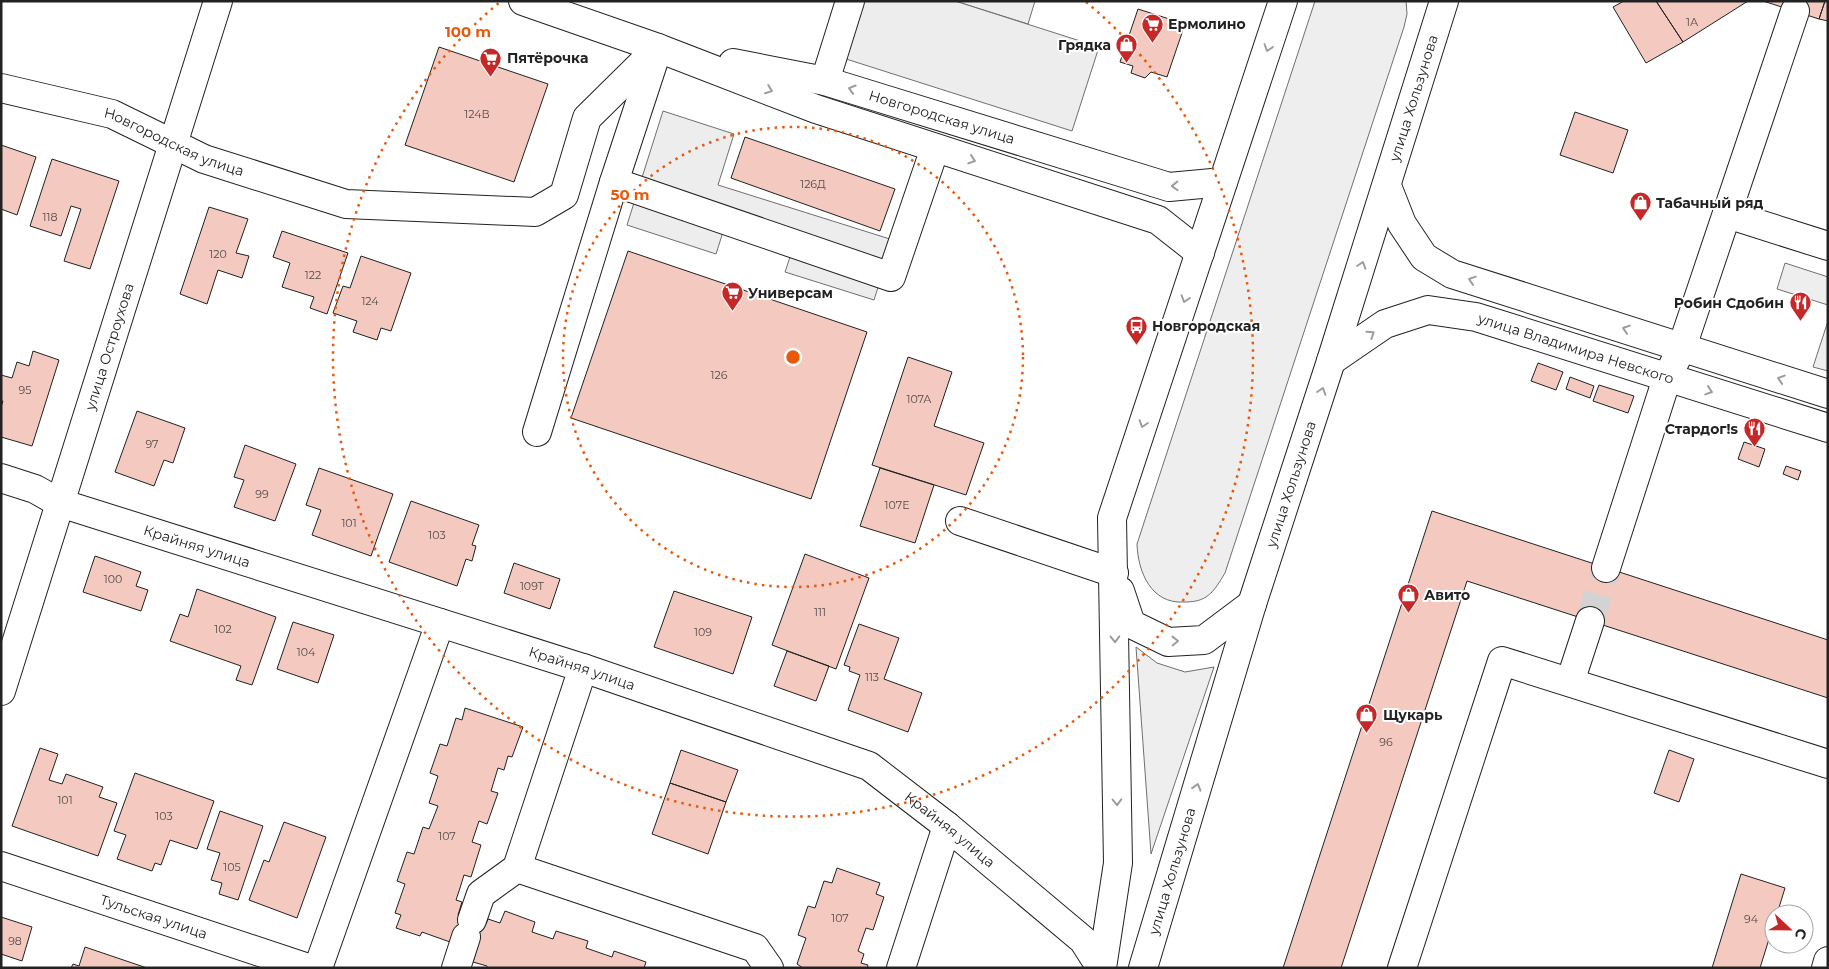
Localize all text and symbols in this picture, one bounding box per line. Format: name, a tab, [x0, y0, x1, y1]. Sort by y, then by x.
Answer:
supermarket icon: Ермолино	[1140, 12, 1164, 43]
place label: Ермолино	[1168, 15, 1246, 33]
house number: 1А	[1686, 15, 1699, 29]
text: 100 m	[445, 22, 491, 41]
street label: улица Хользунова	[1385, 32, 1442, 165]
shop icon: Грядка	[1115, 33, 1139, 64]
place label: Грядка	[1058, 36, 1111, 54]
one-way arrow	[1263, 43, 1273, 51]
supermarket icon: Пятёрочка	[479, 46, 503, 77]
place label: Пятёрочка	[507, 49, 588, 67]
one-way arrow	[764, 84, 773, 95]
one-way arrow	[848, 85, 857, 95]
street label: Новгородская улица	[867, 86, 1017, 148]
street label: Новгородская улица	[102, 103, 246, 180]
house number: 124В	[464, 107, 490, 121]
one-way arrow	[967, 155, 976, 165]
house number: 126Д	[800, 177, 826, 191]
one-way arrow	[1170, 181, 1178, 191]
text: 50 m	[610, 185, 650, 204]
shop icon: Табачный ряд	[1628, 191, 1652, 222]
place label: Табачный ряд	[1656, 194, 1764, 212]
house number: 118	[43, 210, 57, 224]
house number: 120	[209, 247, 227, 261]
one-way arrow	[1356, 261, 1366, 270]
house number: 122	[305, 268, 321, 282]
one-way arrow	[1468, 276, 1476, 286]
street label: улица Остроухова	[81, 281, 138, 413]
supermarket icon: Универсам	[720, 281, 744, 312]
place label: Универсам	[748, 284, 833, 302]
restaurant icon: Робин Сдобин	[1788, 291, 1812, 322]
house number: 124	[361, 294, 379, 308]
one-way arrow	[1180, 294, 1190, 303]
place label: Робин Сдобин	[1674, 294, 1784, 312]
street label: улица Владимира Невского	[1475, 309, 1676, 388]
bus stop icon: Новгородская	[1124, 314, 1148, 345]
place label: Новгородская	[1152, 317, 1260, 335]
one-way arrow	[1623, 325, 1631, 335]
one-way arrow	[1365, 331, 1375, 340]
centre of rings	[784, 348, 802, 366]
house number: 126	[711, 368, 728, 382]
one-way arrow	[1778, 375, 1786, 385]
house number: 95	[19, 383, 31, 397]
one-way arrow	[1704, 385, 1713, 395]
one-way arrow	[1316, 388, 1326, 396]
house number: 107А	[906, 392, 932, 406]
restaurant icon: Стардог!s	[1742, 417, 1766, 448]
one-way arrow	[1139, 419, 1149, 427]
street label: улица Хользунова	[1262, 419, 1320, 551]
place label: Стардог!s	[1665, 420, 1739, 438]
house number: 97	[145, 437, 159, 451]
house number: 99	[255, 487, 269, 501]
house number: 107Е	[885, 498, 909, 512]
house number: 101	[341, 516, 357, 530]
street label: Крайняя улица	[141, 521, 253, 571]
house number: 103	[428, 528, 446, 542]
house number: 100	[104, 572, 122, 586]
house number: 109Т	[520, 579, 545, 593]
shop icon: Авито	[1396, 583, 1420, 614]
place label: Авито	[1424, 586, 1470, 604]
house number: 111	[814, 605, 826, 619]
house number: 102	[214, 622, 232, 636]
house number: 109	[694, 625, 712, 639]
one-way arrow	[1110, 636, 1120, 644]
one-way arrow	[1171, 636, 1179, 646]
street label: Крайняя улица	[527, 642, 638, 694]
house number: 104	[297, 645, 316, 659]
house number: 113	[865, 670, 879, 684]
shop icon: Щукарь	[1355, 703, 1379, 734]
place label: Щукарь	[1383, 706, 1443, 724]
house number: 96	[1379, 735, 1393, 749]
one-way arrow	[1192, 783, 1202, 792]
street label: Крайняя улица	[901, 788, 999, 871]
house number: 101	[57, 793, 73, 807]
one-way arrow	[1112, 798, 1123, 806]
street label: улица Хользунова	[1144, 805, 1200, 938]
house number: 103	[155, 809, 173, 823]
house number: 107	[438, 829, 456, 843]
house number: 105	[223, 860, 241, 874]
street label: Тульская улица	[98, 891, 210, 943]
north arrow	[1764, 904, 1814, 954]
house number: 107	[831, 911, 849, 925]
house number: 94	[1744, 912, 1759, 926]
text: С	[1791, 926, 1811, 942]
house number: 98	[8, 934, 22, 948]

